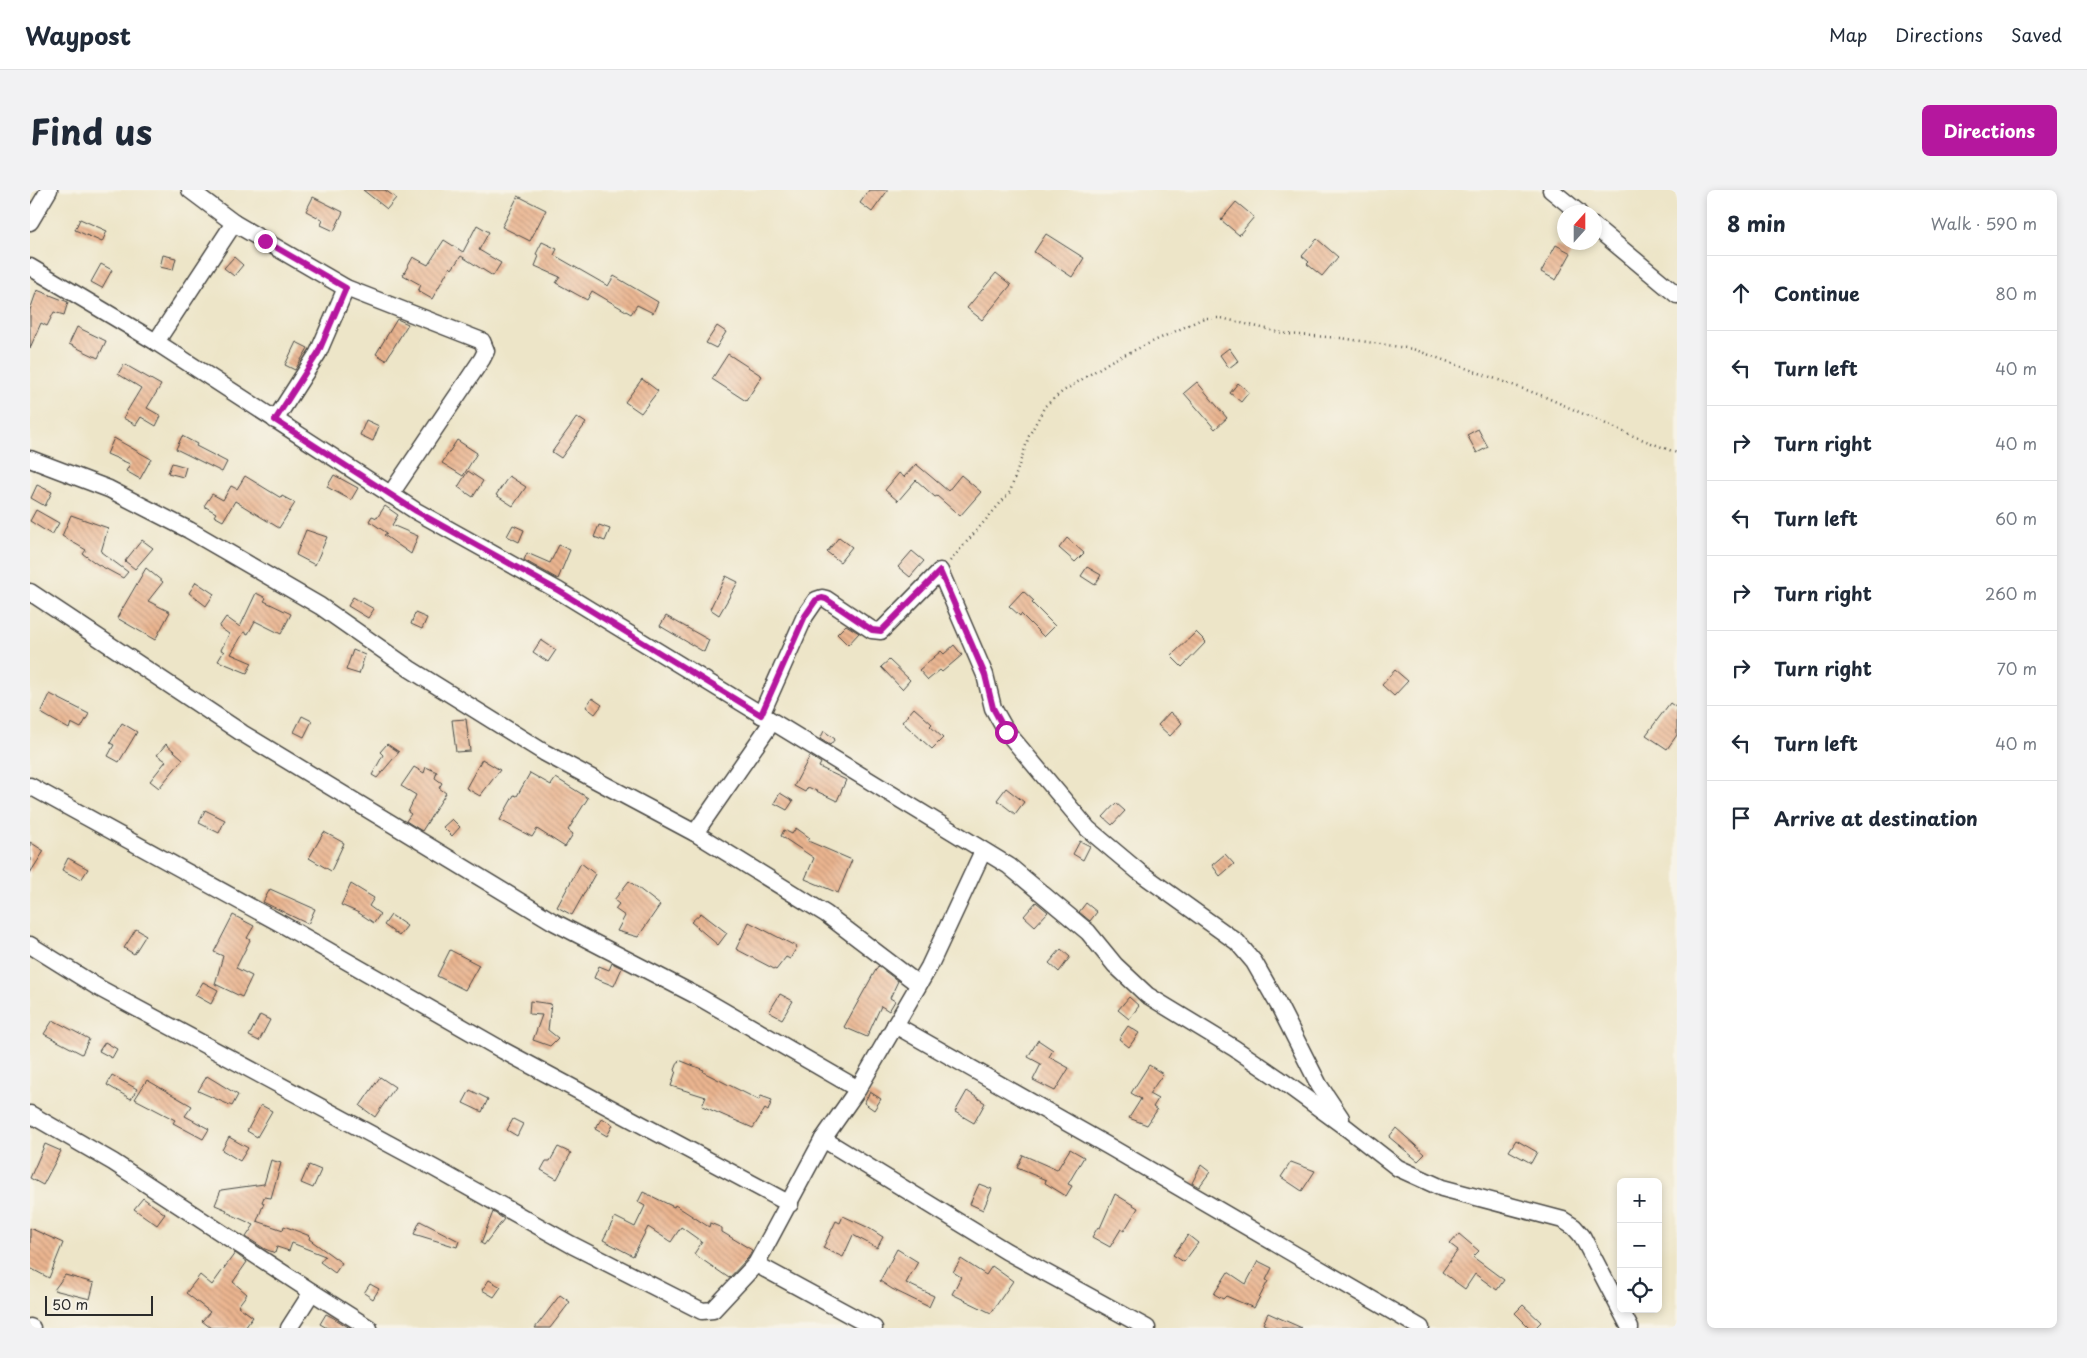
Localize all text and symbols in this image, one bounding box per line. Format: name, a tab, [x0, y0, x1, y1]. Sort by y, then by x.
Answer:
text: Waypost	[25, 17, 131, 53]
text: Map	[1829, 21, 1867, 48]
text: Directions	[1895, 21, 1983, 48]
text: Saved	[2011, 21, 2062, 48]
text: Find us	[30, 104, 152, 157]
button: Directions	[1922, 105, 2057, 156]
north arrow	[1557, 205, 1602, 250]
text: 8 min	[1727, 207, 1786, 239]
text: Walk · 590 m	[1931, 211, 2037, 235]
route end	[254, 230, 277, 253]
icon: ahead	[1727, 279, 1755, 307]
text: Continue	[1774, 279, 1860, 307]
text: 80 m	[1995, 281, 2037, 305]
icon: left	[1727, 354, 1755, 382]
text: Turn left	[1774, 354, 1858, 382]
text: 40 m	[1995, 356, 2037, 380]
icon: right	[1727, 429, 1755, 457]
text: Turn right	[1774, 429, 1872, 457]
text: 40 m	[1995, 431, 2037, 455]
icon: left	[1727, 504, 1755, 532]
text: Turn left	[1774, 504, 1858, 532]
text: 60 m	[1995, 506, 2037, 530]
icon: right	[1727, 579, 1755, 607]
text: Turn right	[1774, 579, 1872, 607]
text: 260 m	[1985, 581, 2037, 605]
icon: right	[1727, 654, 1755, 682]
text: Turn right	[1774, 654, 1872, 682]
text: 70 m	[1997, 656, 2037, 680]
route start	[995, 721, 1018, 744]
icon: left	[1727, 729, 1755, 757]
text: Turn left	[1774, 729, 1858, 757]
text: 40 m	[1995, 731, 2037, 755]
icon: arrive	[1727, 804, 1755, 832]
text: Arrive at destination	[1774, 804, 1978, 832]
map controls	[1617, 1178, 1662, 1313]
button: +	[1617, 1178, 1662, 1223]
button: −	[1617, 1223, 1662, 1268]
button: locate	[1617, 1268, 1662, 1313]
scale bar	[45, 1293, 152, 1316]
text: 50 m	[52, 1294, 88, 1315]

